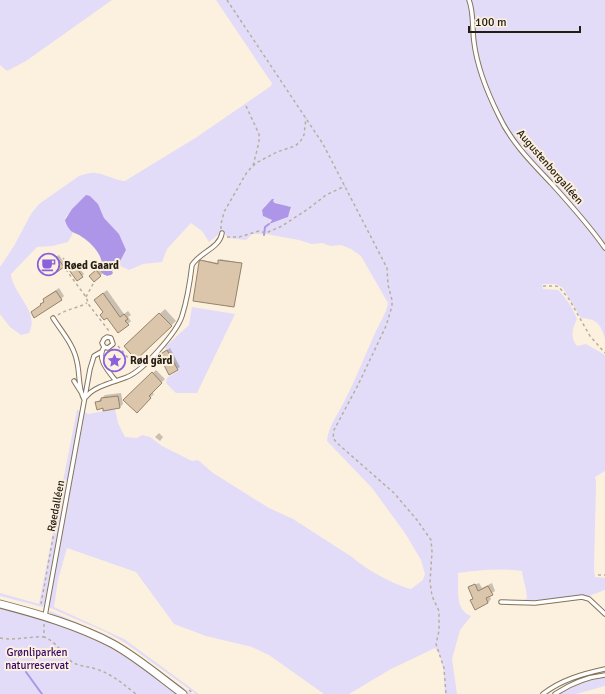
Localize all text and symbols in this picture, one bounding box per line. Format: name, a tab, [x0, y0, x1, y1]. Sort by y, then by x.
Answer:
scale bar	[469, 8, 580, 34]
text: 100 m	[475, 15, 507, 30]
street label: Augustenborgalléen	[514, 127, 586, 207]
cafe icon: Røed Gaard	[36, 252, 62, 278]
place label: Røed Gaard	[64, 259, 119, 272]
place icon: Rød gård	[102, 347, 128, 373]
place label: Rød gård	[130, 354, 173, 367]
street label: Røedalléen	[45, 479, 67, 533]
park label: Grønliparken naturreservat	[5, 646, 69, 672]

